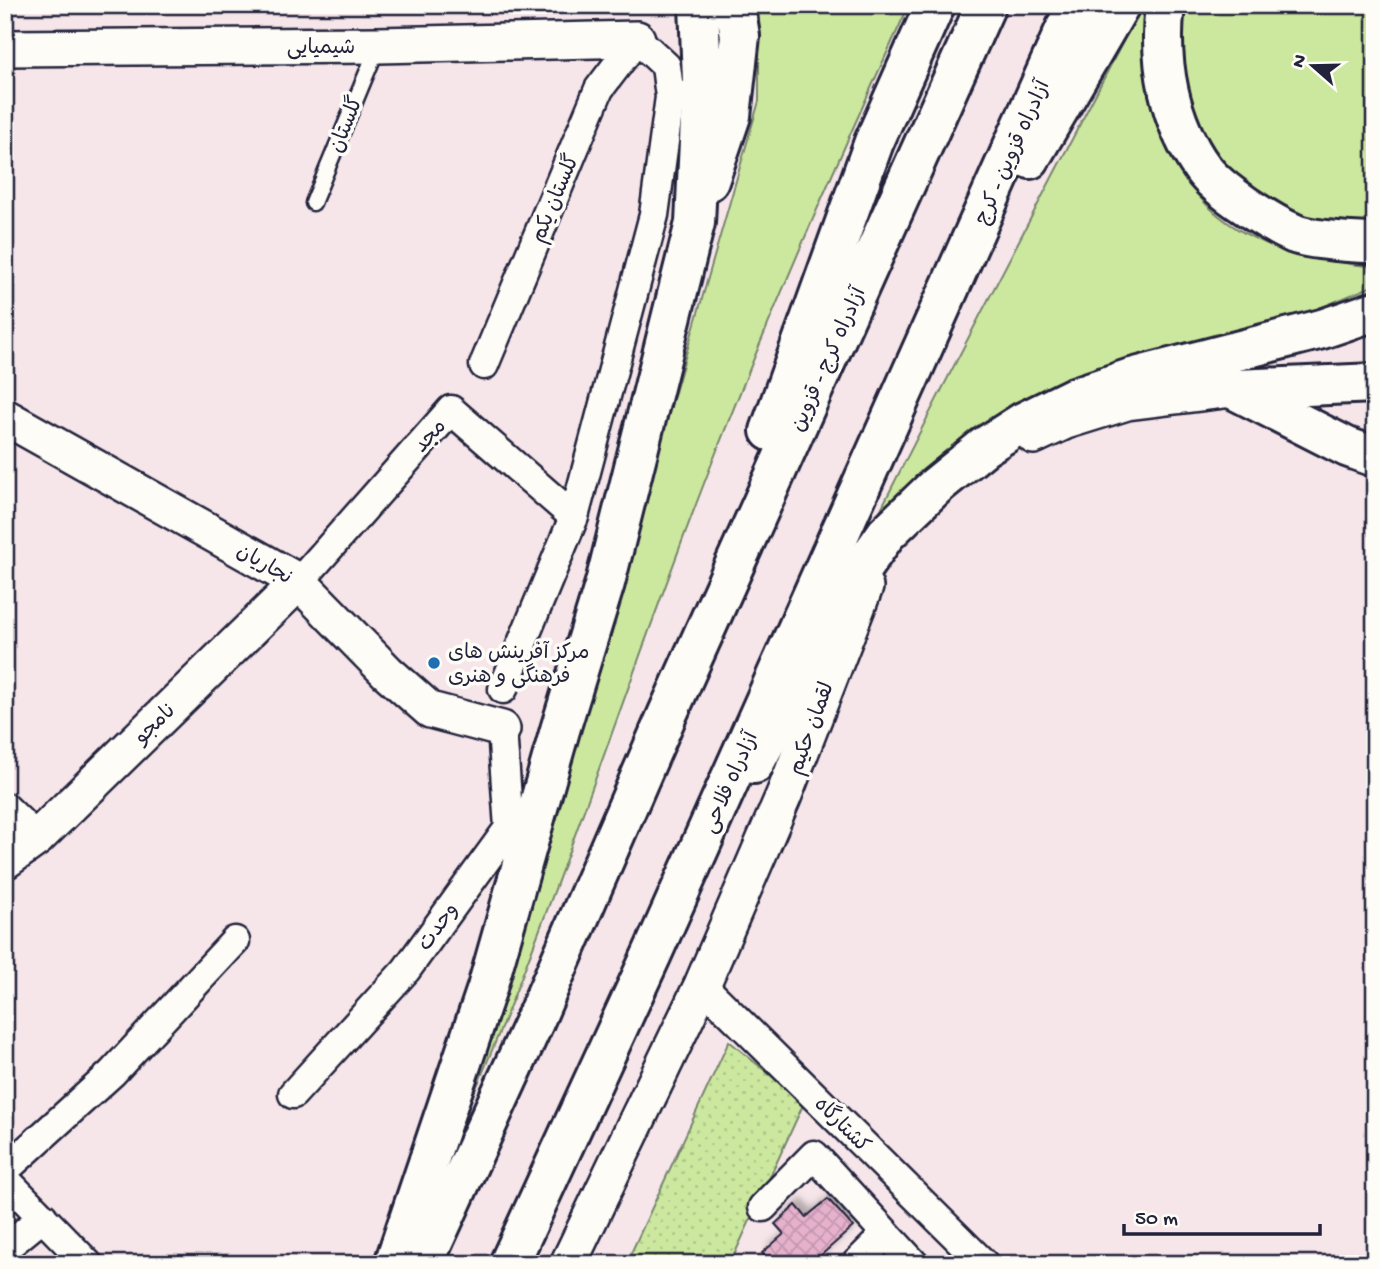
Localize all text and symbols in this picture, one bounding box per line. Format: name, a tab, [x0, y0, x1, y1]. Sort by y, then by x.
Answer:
north arrow	[1278, 32, 1348, 102]
street label: شیمیایی	[287, 37, 355, 62]
text: N	[1287, 52, 1313, 71]
street label: آزادراه قزوین - کرج	[969, 76, 1058, 229]
street label: گلستان	[323, 92, 371, 157]
street label: گلستان یکم	[525, 150, 587, 247]
street label: آزادراه کرج - قزوین	[785, 283, 874, 436]
street label: مجد	[410, 415, 453, 459]
street label: نجاریان	[231, 540, 296, 592]
place label: مرکز آفرینش های فرهنگی و هنری	[448, 640, 589, 691]
marker: مرکز آفرینش های فرهنگی و هنری	[426, 655, 442, 671]
street label: لقمان حکیم	[785, 680, 842, 779]
street label: نامجو	[129, 700, 182, 752]
street label: آزادراه فلاحی	[697, 727, 766, 838]
street label: وحدت	[414, 899, 466, 957]
street label: کشتارگاه	[807, 1091, 876, 1160]
scale bar	[1124, 1192, 1320, 1236]
text: 50 m	[1135, 1208, 1178, 1233]

